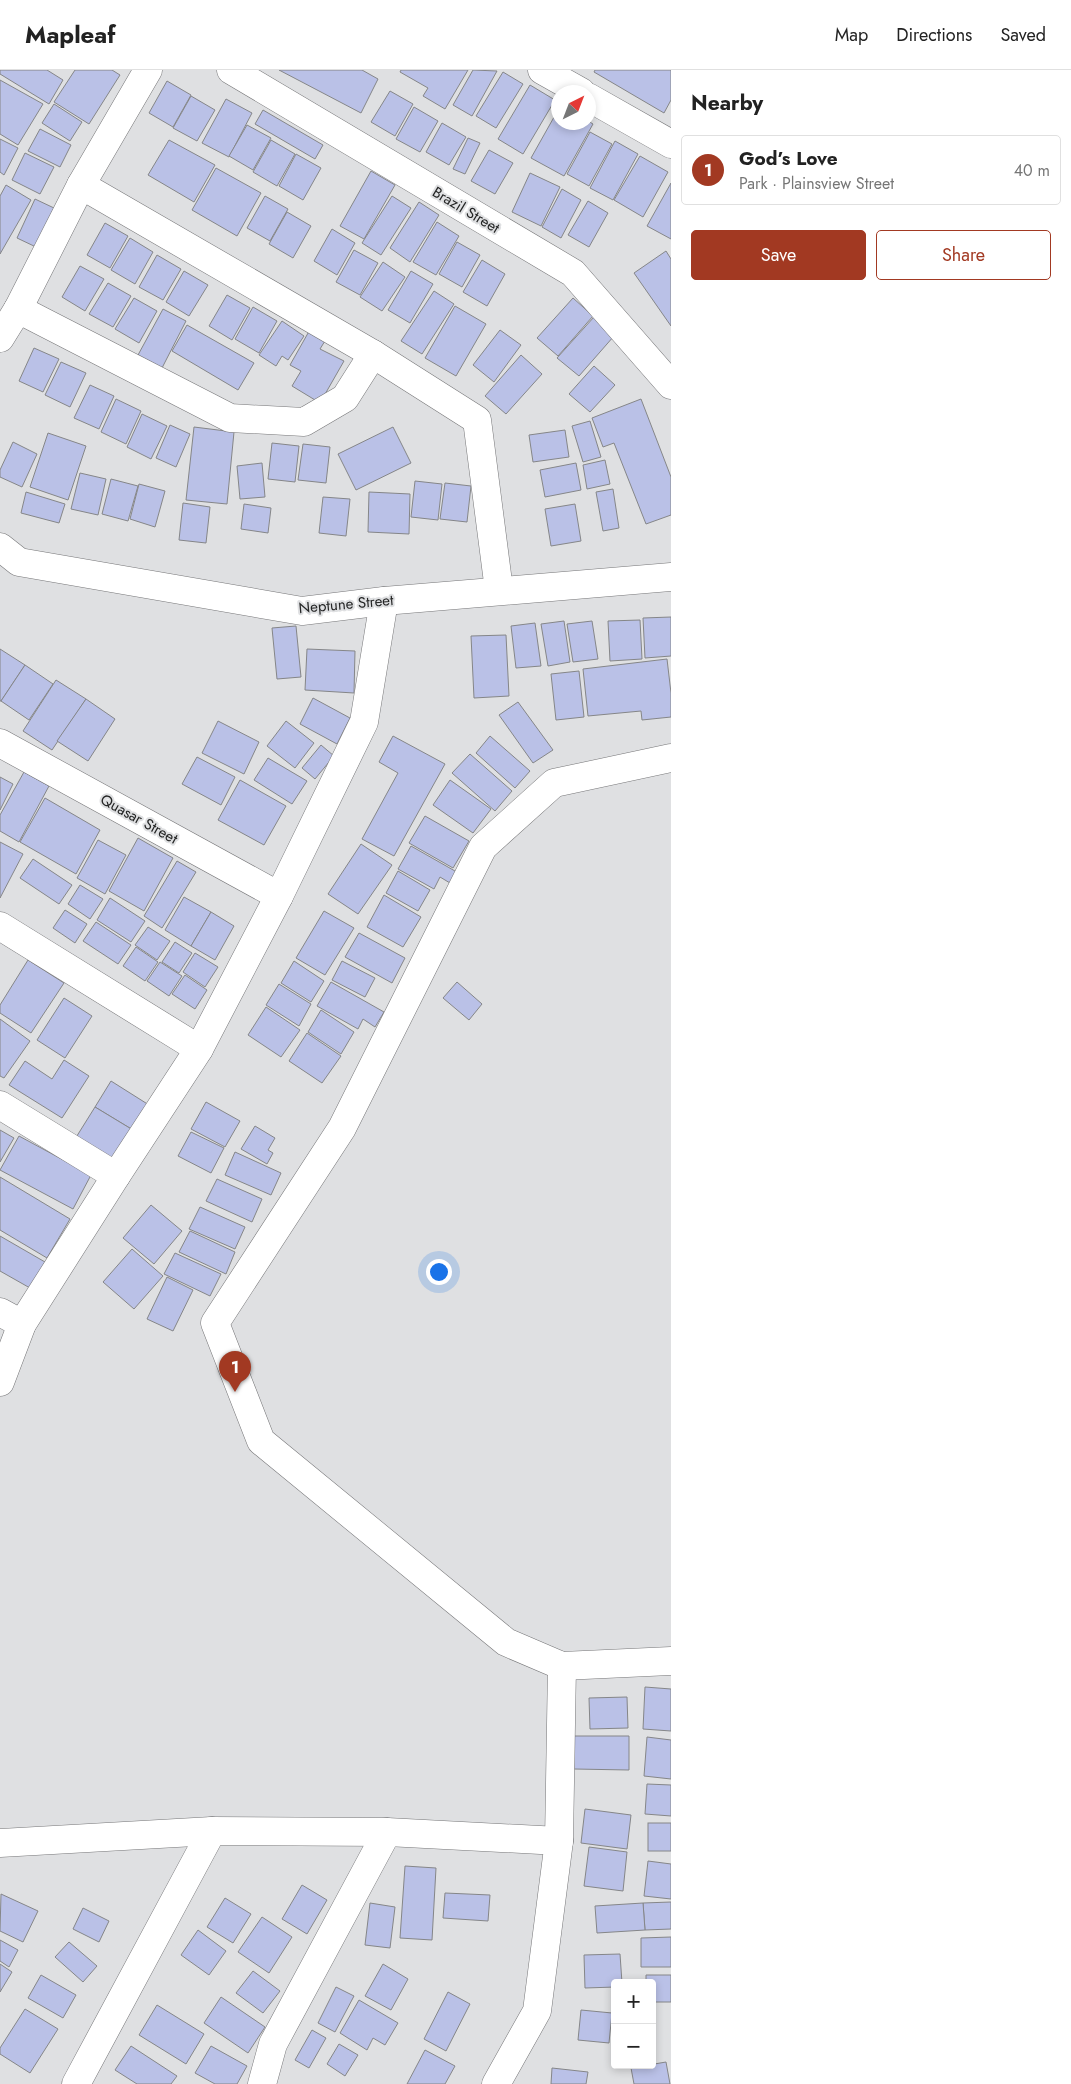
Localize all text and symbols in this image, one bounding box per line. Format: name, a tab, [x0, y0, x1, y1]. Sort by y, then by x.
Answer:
text: Mapleaf	[25, 17, 116, 52]
text: Map	[835, 22, 868, 48]
text: Directions	[896, 22, 972, 48]
text: Saved	[1000, 22, 1046, 48]
north arrow	[551, 85, 596, 130]
text: Nearby	[691, 88, 763, 118]
text: God’s Love	[739, 145, 838, 172]
text: 1	[704, 159, 712, 182]
text: 40 m	[1014, 159, 1050, 182]
text: Park · Plainsview Street	[739, 172, 894, 195]
street label: Brazil Street	[428, 181, 504, 239]
button: Save	[691, 230, 866, 280]
button: Share	[876, 230, 1051, 280]
street label: Neptune Street	[298, 589, 395, 619]
street label: Quasar Street	[96, 789, 182, 850]
your location	[426, 1259, 452, 1285]
pin: 1	[219, 1351, 251, 1392]
map controls	[611, 1979, 656, 2069]
button: +	[611, 1979, 656, 2024]
button: −	[611, 2024, 656, 2069]

